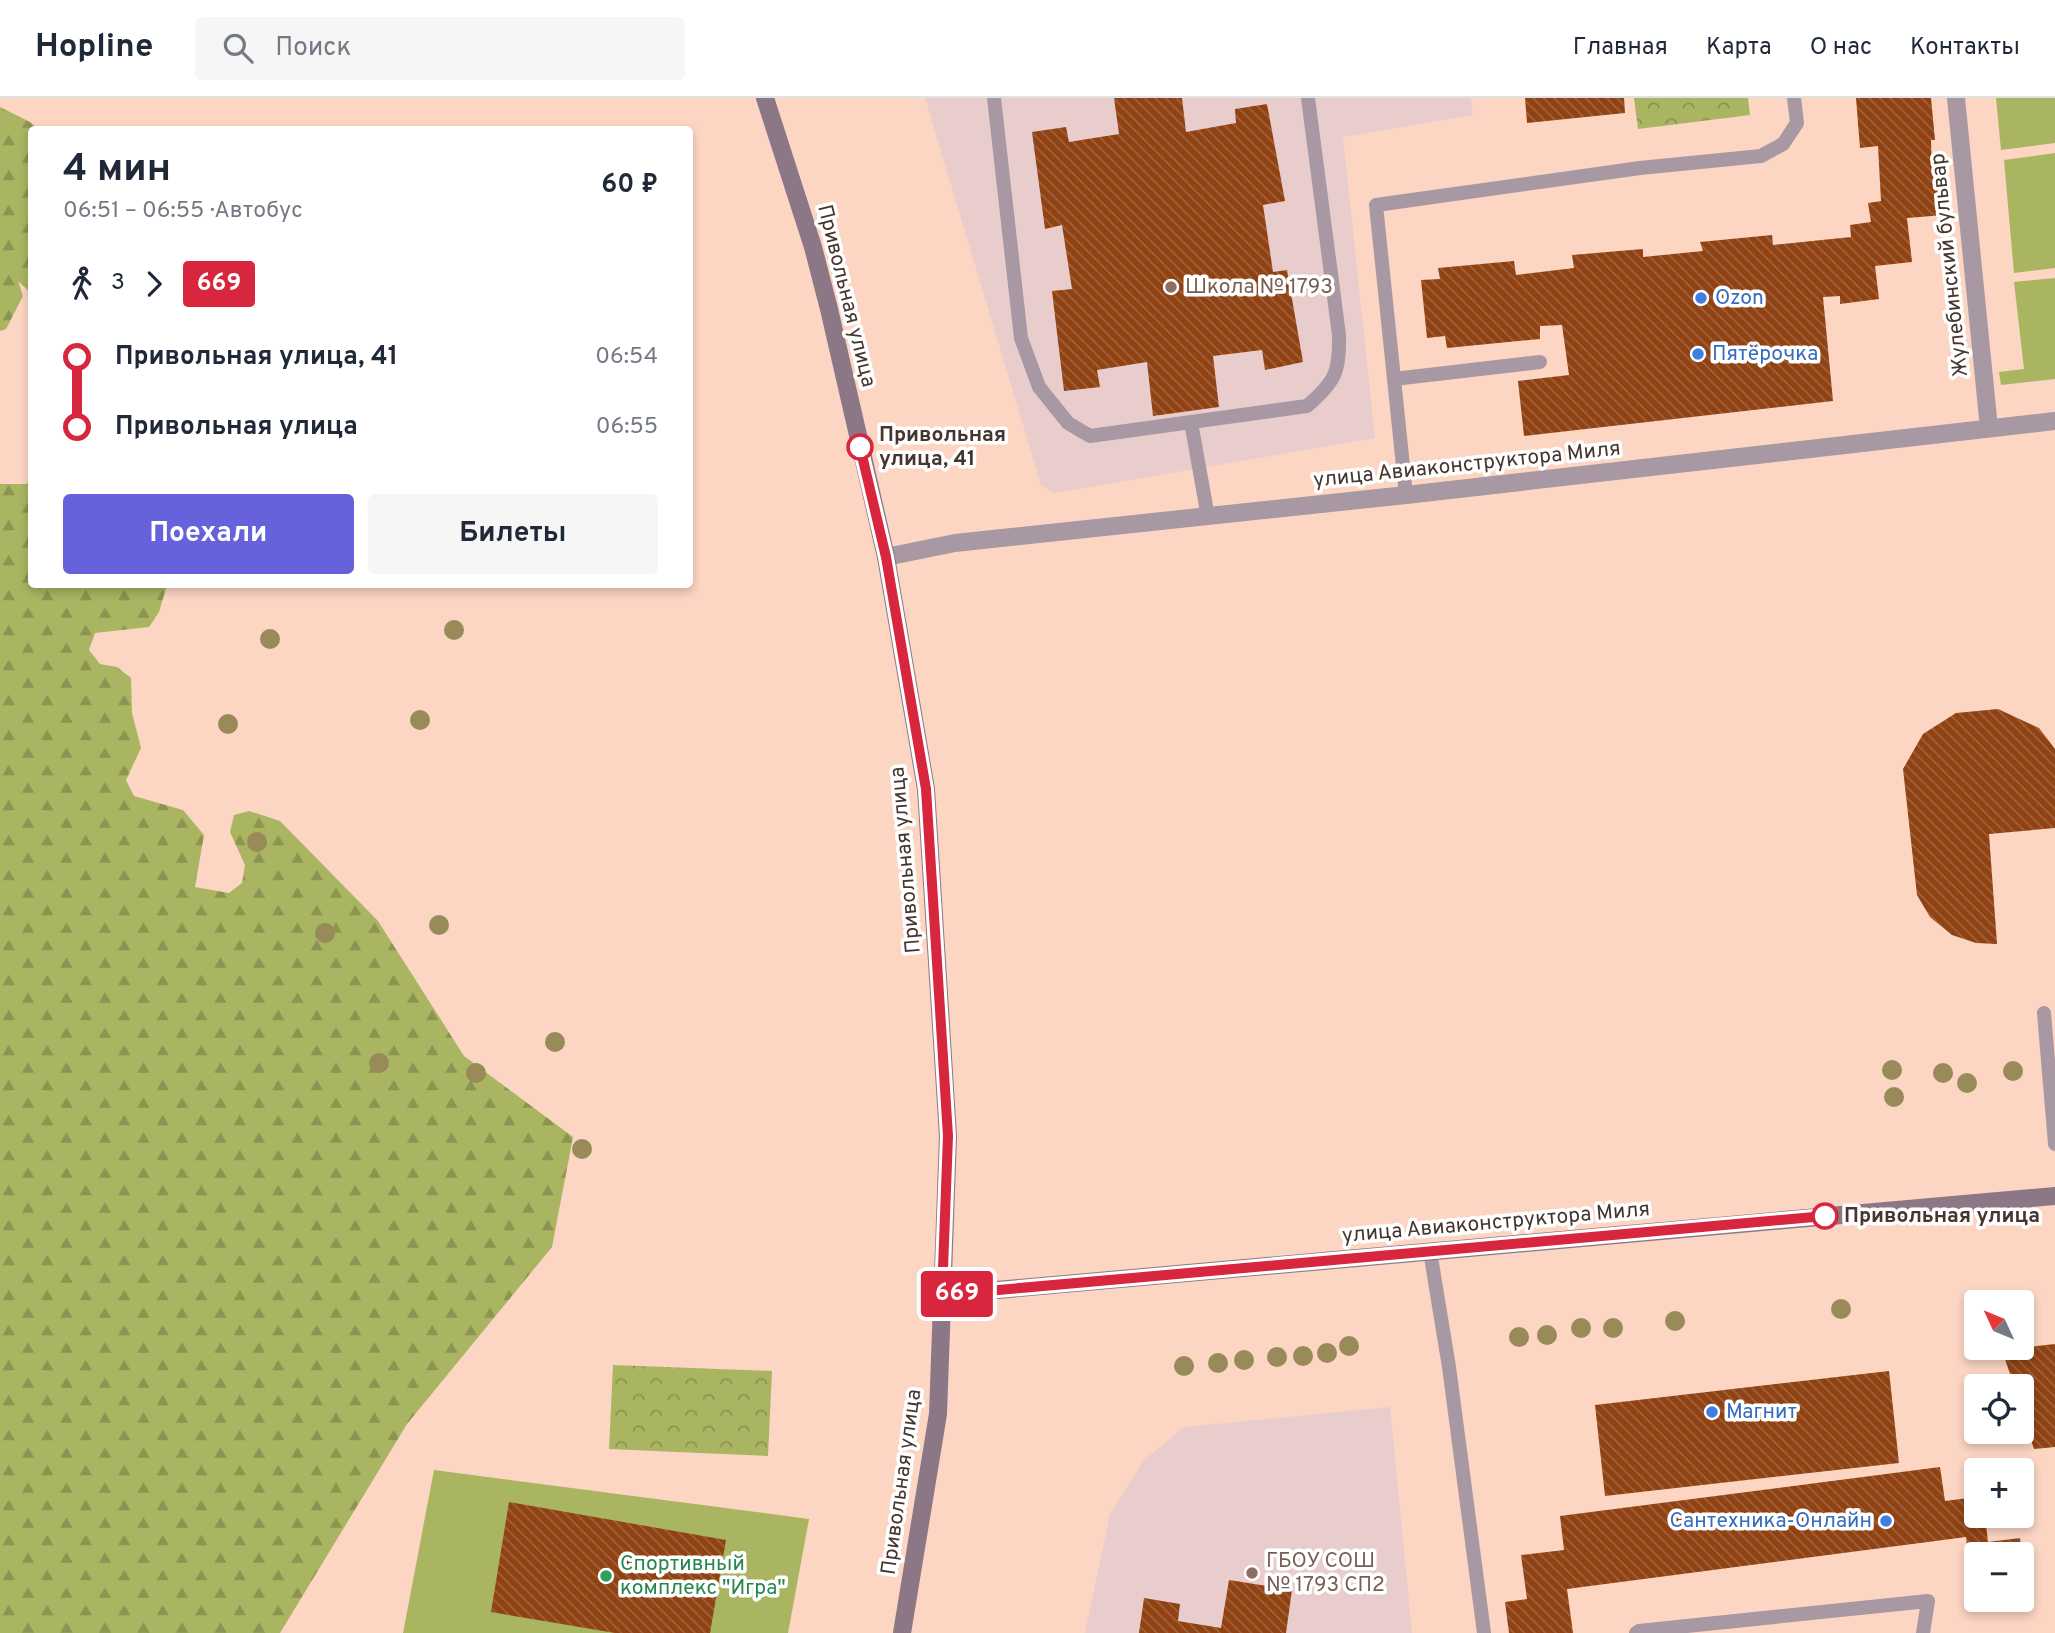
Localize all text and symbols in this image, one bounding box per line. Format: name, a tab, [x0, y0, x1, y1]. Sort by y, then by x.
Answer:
search box	[195, 17, 685, 80]
text: Hopline	[35, 27, 153, 69]
icon: search	[219, 29, 257, 67]
text: Поиск	[275, 32, 351, 65]
text: Главная	[1573, 33, 1668, 63]
text: Карта	[1706, 33, 1772, 63]
text: О нас	[1810, 33, 1872, 63]
text: Контакты	[1910, 33, 2020, 63]
text: 4 мин	[63, 146, 171, 195]
street label: Жулебинский бульвар	[1925, 152, 1975, 378]
text: 60 ₽	[601, 169, 658, 202]
text: 06:51 – 06:55 · Автобус	[63, 197, 303, 226]
street label: Привольная улица	[810, 202, 882, 390]
icon: walk	[63, 265, 101, 303]
icon: forward	[135, 265, 173, 303]
text: 3	[111, 269, 125, 298]
text: 669	[197, 269, 241, 299]
place label: Школа № 1793	[1185, 274, 1333, 301]
marker: Школа № 1793	[1163, 279, 1179, 295]
place label: Ozon	[1715, 285, 1764, 312]
marker: Ozon	[1693, 290, 1709, 306]
text: Привольная улица, 41	[115, 341, 398, 374]
place label: Пятёрочка	[1712, 341, 1818, 368]
text: 06:54	[595, 343, 658, 372]
marker: Пятёрочка	[1690, 346, 1706, 362]
text: Привольная улица	[115, 411, 358, 444]
text: 06:55	[596, 413, 658, 442]
place label: Привольная улица, 41	[879, 422, 1006, 473]
marker: Привольная улица, 41	[847, 434, 873, 460]
street label: улица Авиаконструктора Миля	[1312, 435, 1622, 495]
button: Поехали	[63, 494, 354, 574]
button: Билеты	[368, 494, 658, 574]
street label: Привольная улица	[884, 766, 928, 954]
street label: улица Авиаконструктора Миля	[1341, 1196, 1651, 1250]
marker: Привольная улица	[1812, 1203, 1838, 1229]
place label: Привольная улица	[1844, 1203, 2040, 1230]
line badge: 669	[917, 1271, 997, 1317]
text: 669	[935, 1279, 979, 1309]
north arrow	[1964, 1290, 2034, 1360]
map controls	[1964, 1290, 2034, 1612]
button: locate	[1964, 1374, 2034, 1444]
street label: Привольная улица	[876, 1387, 928, 1577]
place label: Магнит	[1726, 1399, 1797, 1426]
marker: Магнит	[1704, 1404, 1720, 1420]
button: +	[1964, 1458, 2034, 1528]
place label: Сантехника-Онлайн	[1670, 1508, 1872, 1535]
marker: Сантехника-Онлайн	[1878, 1513, 1894, 1529]
button: −	[1964, 1542, 2034, 1612]
place label: ГБОУ СОШ № 1793 СП2	[1266, 1548, 1385, 1599]
place label: Спортивный комплекс "Игра"	[620, 1551, 786, 1602]
marker: ГБОУ СОШ № 1793 СП2	[1244, 1565, 1260, 1581]
marker: Спортивный комплекс "Игра"	[598, 1568, 614, 1584]

